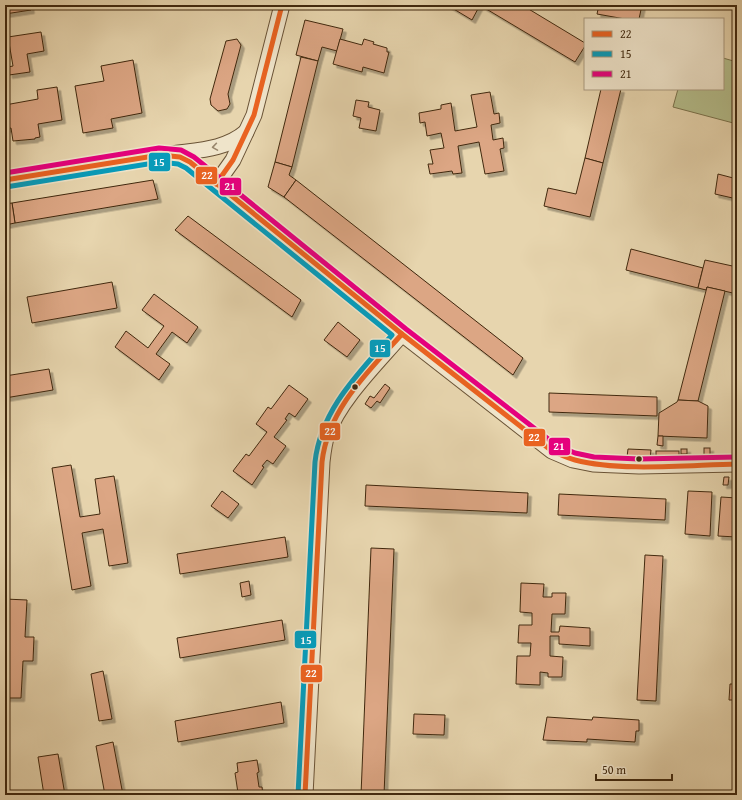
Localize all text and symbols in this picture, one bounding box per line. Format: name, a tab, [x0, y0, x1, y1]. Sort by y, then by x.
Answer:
legend	[584, 18, 724, 90]
text: 22	[620, 25, 632, 42]
text: 15	[620, 45, 632, 62]
text: 21	[620, 65, 632, 82]
one-way arrow	[212, 143, 218, 151]
line badge: 15	[148, 152, 171, 172]
text: 15	[153, 154, 165, 170]
line badge: 22	[195, 166, 218, 185]
text: 22	[201, 167, 213, 183]
line badge: 21	[219, 177, 242, 196]
text: 21	[224, 178, 236, 194]
line badge: 15	[369, 339, 391, 358]
text: 15	[374, 340, 386, 356]
unlabelled marker	[350, 382, 360, 392]
line badge: 22	[319, 422, 341, 441]
text: 22	[324, 423, 336, 439]
line badge: 22	[523, 428, 546, 447]
text: 22	[528, 429, 540, 445]
line badge: 21	[548, 437, 571, 456]
text: 21	[553, 438, 565, 454]
unlabelled marker	[634, 454, 644, 464]
line badge: 15	[294, 630, 317, 649]
text: 15	[300, 632, 312, 648]
line badge: 22	[300, 664, 323, 683]
text: 22	[305, 665, 317, 681]
scale bar	[596, 756, 672, 782]
text: 50 m	[602, 761, 626, 778]

